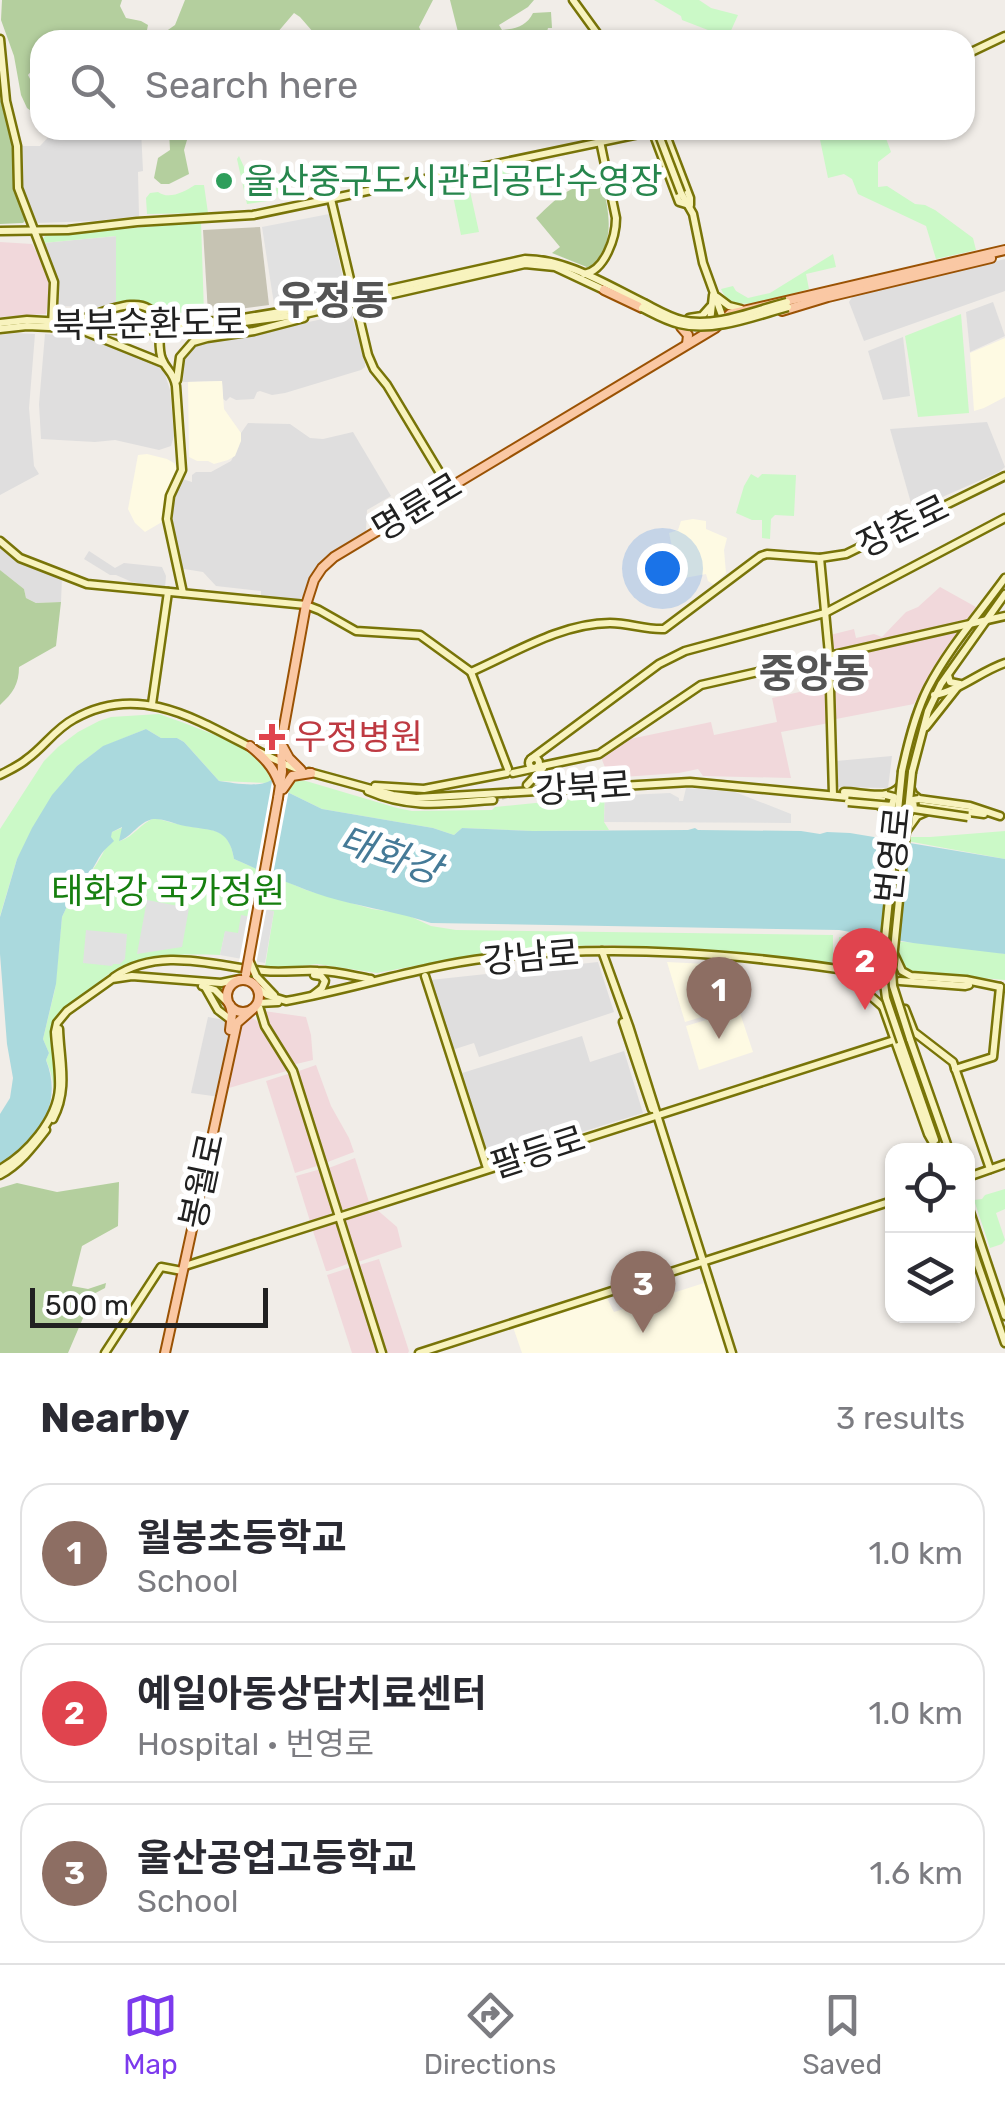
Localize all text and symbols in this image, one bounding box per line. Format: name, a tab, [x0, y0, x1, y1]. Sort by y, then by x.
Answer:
search box	[30, 30, 975, 140]
icon: search	[65, 58, 120, 113]
text: Search here	[145, 62, 358, 108]
place label: 울산중구도시관리공단수영장	[244, 160, 663, 202]
marker: 울산중구도시관리공단수영장	[213, 170, 235, 192]
district label: 우정동	[278, 277, 388, 324]
street label: 북부순환도로	[52, 301, 246, 347]
street label: 명륜로	[365, 464, 469, 550]
street label: 장춘로	[850, 486, 956, 566]
your location	[637, 543, 688, 594]
district label: 중앙동	[759, 650, 869, 697]
place label: 우정병원	[294, 716, 423, 758]
marker: 우정병원	[259, 724, 285, 750]
street label: 강북로	[533, 764, 633, 812]
street label: 번영로	[867, 805, 919, 905]
water label: 태화강	[333, 816, 452, 895]
park label: 태화강 국가정원	[51, 870, 285, 912]
pin: 2	[832, 928, 898, 1010]
street label: 강남로	[481, 932, 581, 982]
pin: 1	[686, 956, 752, 1039]
street label: 팔등로	[486, 1117, 590, 1187]
street label: 봉월로	[171, 1129, 233, 1233]
map controls	[885, 1143, 975, 1323]
button: locate	[885, 1143, 975, 1233]
button: layers	[885, 1233, 975, 1323]
pin: 3	[610, 1250, 676, 1333]
scale bar	[30, 1283, 268, 1328]
text: 500 m	[45, 1289, 129, 1322]
text: Nearby	[40, 1393, 190, 1443]
text: 3 results	[836, 1399, 965, 1437]
text: 월봉초등학교	[137, 1515, 347, 1561]
text: 1	[67, 1534, 82, 1572]
text: 1.0 km	[869, 1534, 963, 1572]
text: School	[137, 1562, 239, 1600]
text: 예일아동상담치료센터	[137, 1671, 487, 1717]
text: 2	[64, 1694, 85, 1732]
text: 1.0 km	[869, 1694, 963, 1732]
text: Hospital · 번영로	[137, 1725, 374, 1763]
text: 울산공업고등학교	[137, 1835, 417, 1881]
text: 3	[64, 1854, 85, 1892]
text: 1.6 km	[870, 1854, 963, 1892]
text: School	[137, 1882, 239, 1920]
tab: Map	[123, 1988, 178, 2081]
tab: Directions	[424, 1988, 556, 2081]
tab: Saved	[802, 1988, 882, 2081]

